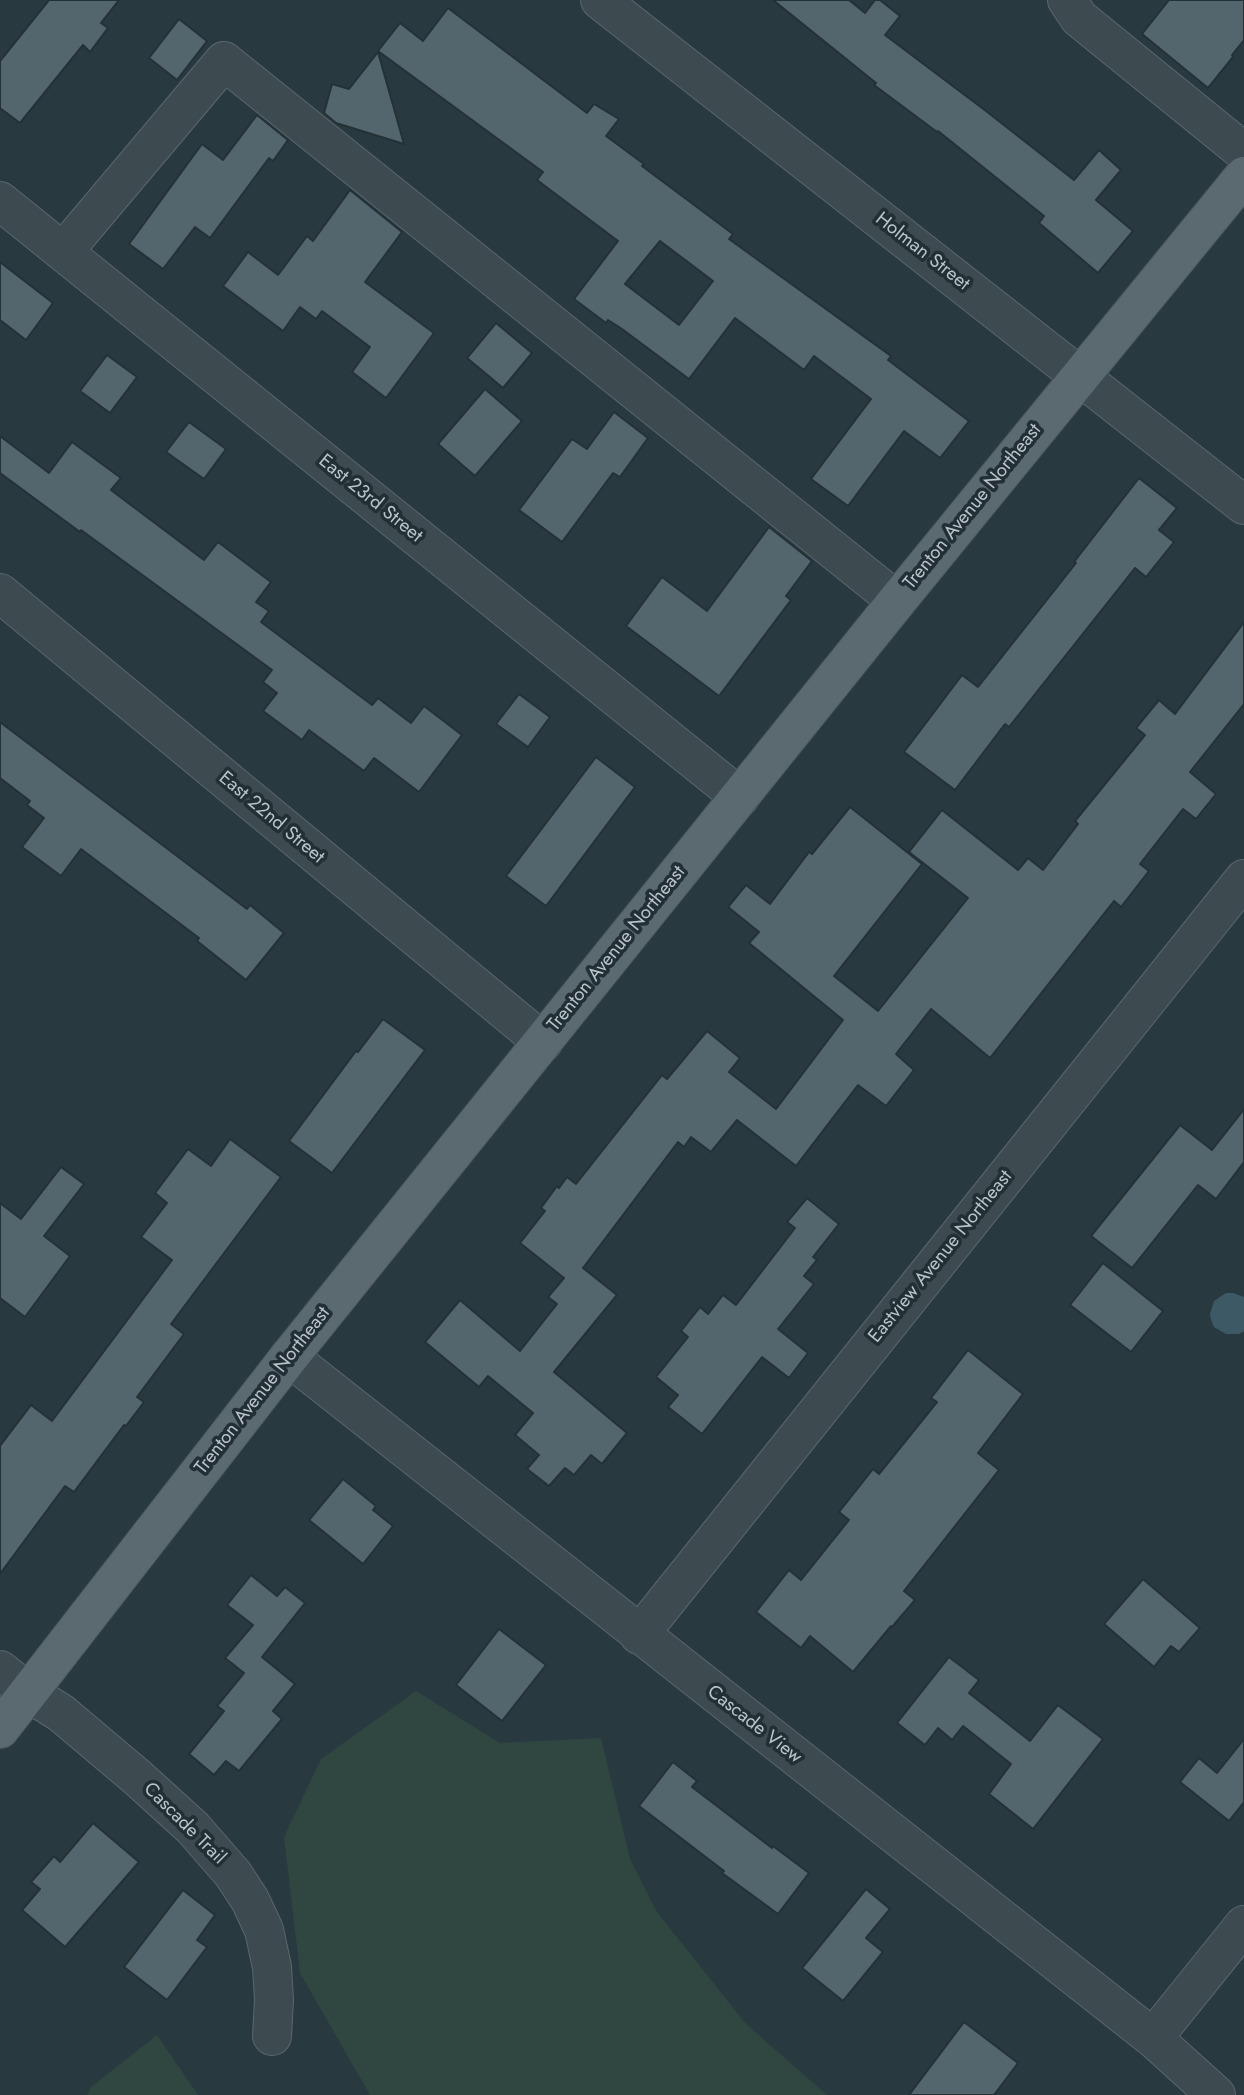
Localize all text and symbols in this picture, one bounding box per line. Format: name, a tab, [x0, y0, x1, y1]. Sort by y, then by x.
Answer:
street label: Holman Street	[870, 208, 974, 296]
street label: Trenton Avenue Northeast	[899, 420, 1047, 594]
street label: East 23rd Street	[313, 450, 427, 548]
street label: East 22nd Street	[214, 767, 328, 869]
street label: Trenton Avenue Northeast	[543, 862, 691, 1036]
street label: Eastview Avenue Northeast	[864, 1166, 1018, 1348]
street label: Trenton Avenue Northeast	[191, 1303, 335, 1479]
street label: Cascade View	[702, 1681, 806, 1769]
street label: Cascade Trail	[138, 1778, 230, 1870]

